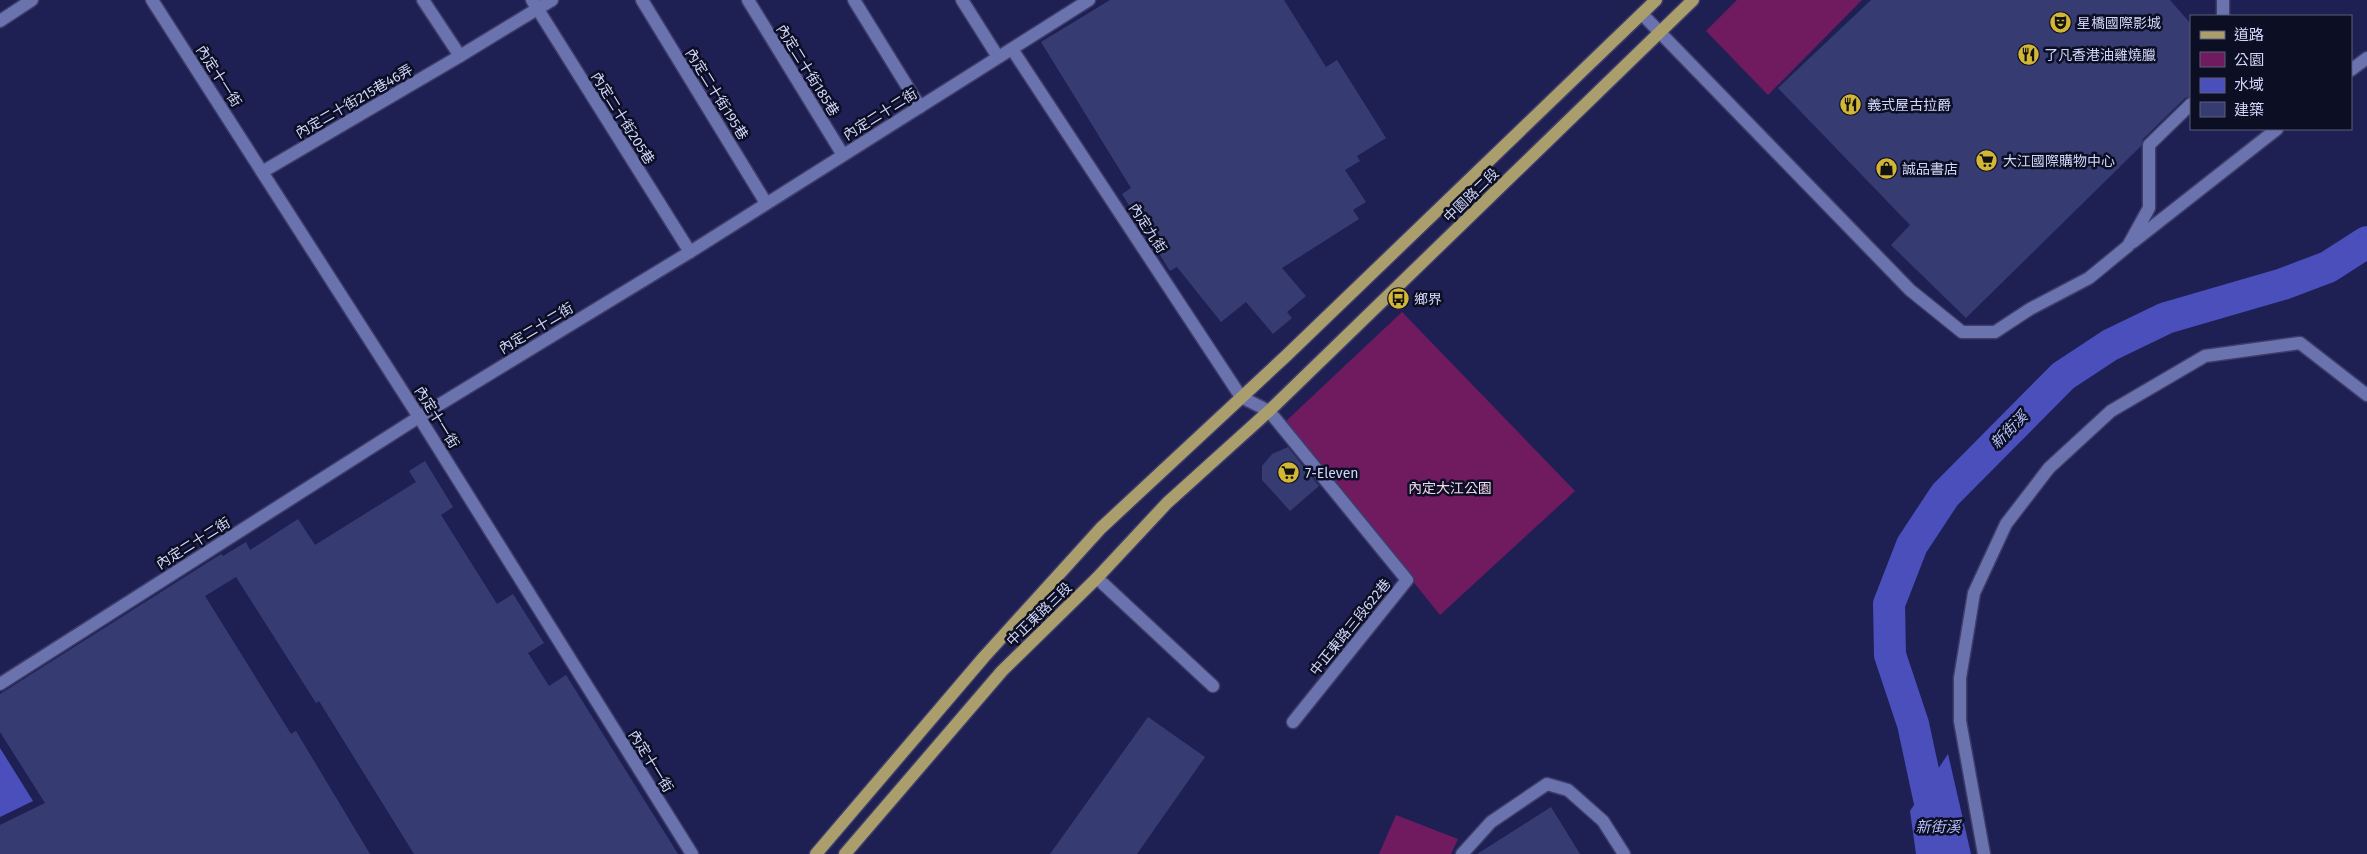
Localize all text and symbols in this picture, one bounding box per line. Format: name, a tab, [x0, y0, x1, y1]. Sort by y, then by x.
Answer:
theatre icon: 星橋國際影城	[2049, 11, 2073, 35]
place label: 星橋國際影城	[2077, 15, 2161, 32]
legend	[2190, 15, 2352, 130]
street label: 內定二十街185巷	[773, 21, 843, 119]
text: 道路	[2234, 26, 2264, 44]
street label: 內定十一街	[192, 42, 245, 110]
restaurant icon: 了凡香港油雞燒臘	[2016, 43, 2040, 67]
street label: 內定二十街195巷	[682, 45, 751, 143]
place label: 了凡香港油雞燒臘	[2044, 47, 2156, 64]
text: 公園	[2234, 51, 2264, 69]
street label: 內定二十街215巷46弄	[293, 61, 416, 142]
street label: 內定二十街205巷	[587, 69, 658, 168]
text: 水域	[2234, 76, 2264, 94]
street label: 內定二十二街	[840, 85, 920, 144]
restaurant icon: 義式屋古拉爵	[1839, 93, 1863, 117]
place label: 義式屋古拉爵	[1867, 97, 1951, 114]
text: 建築	[2234, 101, 2264, 119]
supermarket icon: 大江國際購物中心	[1975, 149, 1999, 173]
place label: 大江國際購物中心	[2003, 153, 2115, 170]
shop icon: 誠品書店	[1874, 157, 1898, 181]
place label: 誠品書店	[1902, 161, 1958, 178]
street label: 中園路二段	[1440, 165, 1502, 226]
street label: 內定九街	[1125, 200, 1170, 256]
bus stop icon: 鄉界	[1386, 287, 1410, 311]
place label: 鄉界	[1414, 291, 1442, 308]
street label: 內定二十二街	[496, 300, 577, 357]
street label: 內定十一街	[411, 383, 462, 451]
water label: 新街溪	[1987, 406, 2033, 452]
supermarket icon: 7-Eleven	[1277, 461, 1301, 485]
place label: 7-Eleven	[1305, 465, 1359, 482]
park label: 內定大江公園	[1408, 480, 1492, 497]
street label: 內定二十二街	[153, 514, 233, 573]
street label: 中正東路三段622巷	[1306, 576, 1394, 679]
street label: 中正東路三段	[1003, 579, 1075, 650]
street label: 內定十一街	[625, 727, 676, 795]
water label: 新街溪	[1915, 818, 1962, 836]

